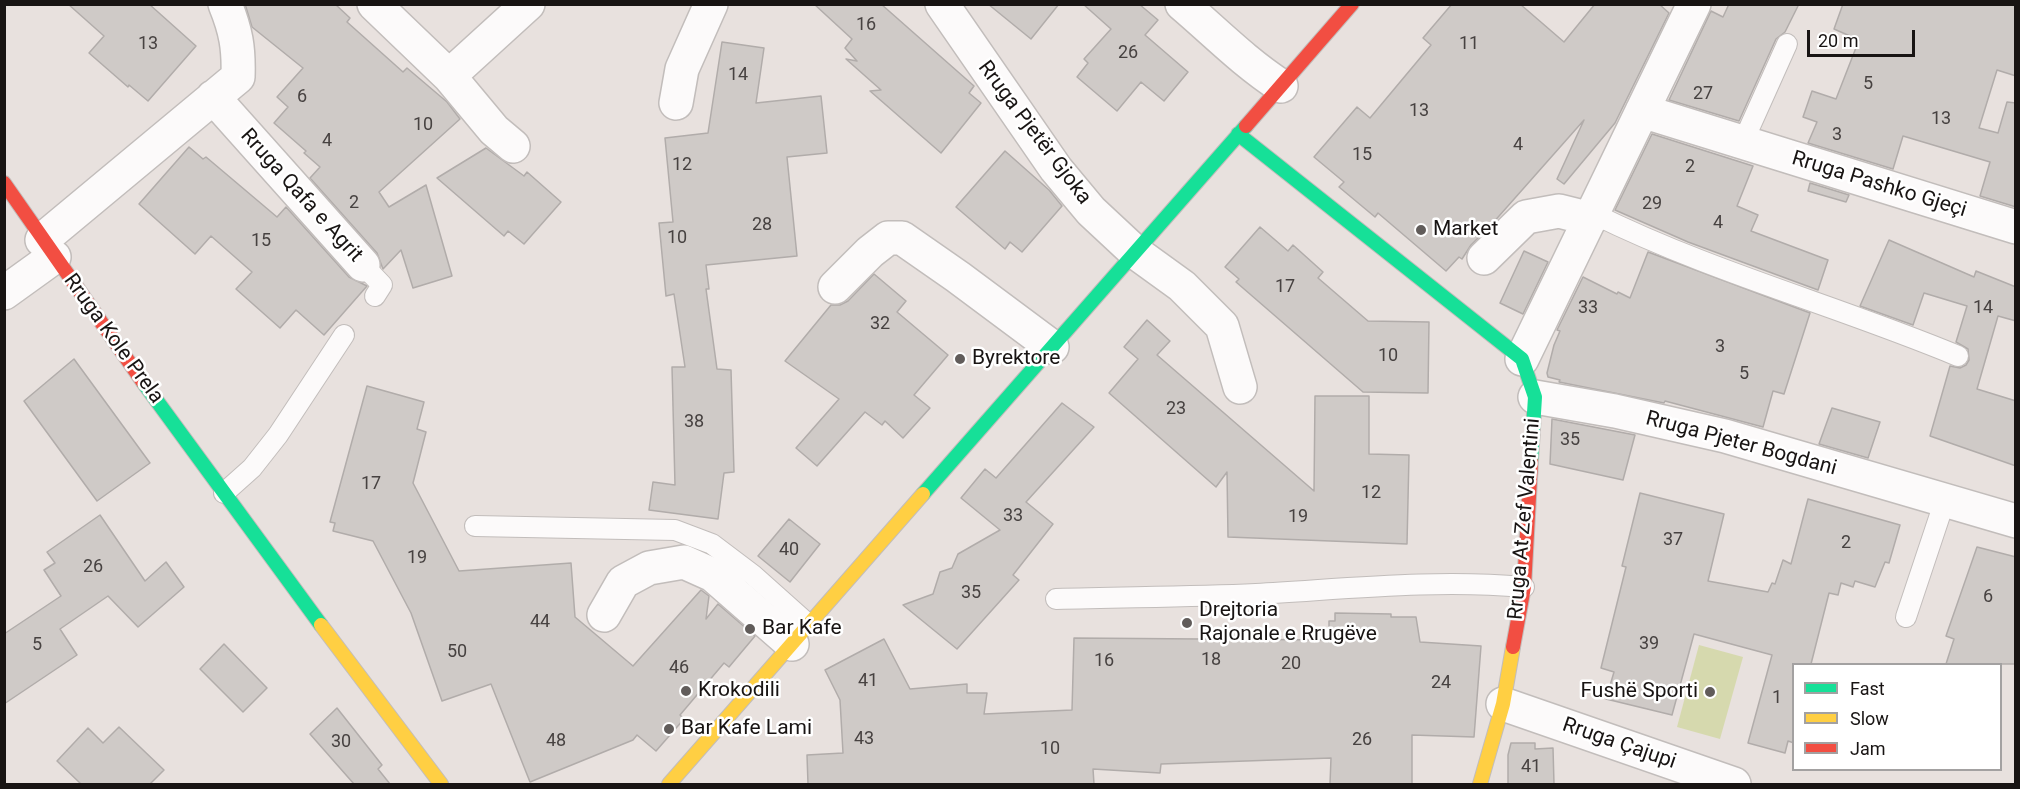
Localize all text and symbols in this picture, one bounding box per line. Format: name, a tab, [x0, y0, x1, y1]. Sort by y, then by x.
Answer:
house number: 16	[856, 14, 876, 36]
scale bar	[1810, 18, 1918, 56]
text: 20 m	[1818, 30, 1858, 51]
house number: 13	[138, 33, 158, 55]
house number: 11	[1459, 33, 1479, 55]
house number: 26	[1118, 42, 1138, 64]
street label: Rruga Pjetër Gjoka	[972, 56, 1096, 210]
house number: 14	[728, 64, 748, 86]
house number: 5	[1863, 73, 1873, 95]
house number: 27	[1693, 83, 1713, 105]
house number: 6	[297, 86, 307, 108]
house number: 13	[1409, 100, 1429, 122]
house number: 13	[1931, 108, 1951, 130]
house number: 10	[413, 114, 433, 136]
street label: Rruga Qafa e Agrit	[234, 124, 368, 268]
house number: 3	[1832, 124, 1842, 146]
house number: 4	[322, 130, 332, 152]
house number: 4	[1513, 134, 1523, 156]
house number: 15	[1352, 144, 1372, 166]
street label: Rruga Pashko Gjeçi	[1789, 146, 1969, 224]
house number: 12	[672, 154, 692, 176]
house number: 2	[1685, 156, 1695, 178]
house number: 2	[349, 192, 359, 214]
house number: 29	[1642, 193, 1662, 215]
house number: 4	[1713, 212, 1723, 234]
house number: 28	[752, 214, 772, 236]
place label: Market	[1433, 217, 1498, 243]
marker: Market	[1414, 223, 1428, 237]
house number: 10	[667, 227, 687, 249]
house number: 15	[251, 230, 271, 252]
street label: Rruga Kole Prela	[57, 269, 169, 409]
house number: 17	[1275, 276, 1295, 298]
house number: 33	[1578, 297, 1598, 319]
house number: 14	[1973, 297, 1993, 319]
house number: 32	[870, 313, 890, 335]
house number: 3	[1715, 336, 1725, 358]
house number: 10	[1378, 345, 1398, 367]
place label: Byrektore	[972, 346, 1060, 372]
marker: Byrektore	[953, 352, 967, 366]
house number: 5	[1739, 363, 1749, 385]
house number: 23	[1166, 398, 1186, 420]
street label: Rruga Pjeter Bogdani	[1643, 406, 1839, 482]
house number: 38	[684, 411, 704, 433]
street label: Rruga At Zef Valentini	[1504, 417, 1546, 621]
house number: 35	[1560, 429, 1580, 451]
house number: 17	[361, 473, 381, 495]
house number: 12	[1361, 482, 1381, 504]
house number: 33	[1003, 505, 1023, 527]
house number: 19	[1288, 506, 1308, 528]
house number: 37	[1663, 529, 1683, 551]
house number: 2	[1841, 532, 1851, 554]
house number: 40	[779, 539, 799, 561]
house number: 19	[407, 547, 427, 569]
house number: 26	[83, 556, 103, 578]
house number: 35	[961, 582, 981, 604]
house number: 6	[1983, 586, 1993, 608]
place label: Drejtoria Rajonale e Rrugëve	[1199, 598, 1377, 648]
house number: 44	[530, 611, 550, 633]
place label: Bar Kafe	[762, 616, 842, 642]
marker: Drejtoria Rajonale e Rrugëve	[1180, 616, 1194, 630]
marker: Bar Kafe	[743, 622, 757, 636]
house number: 39	[1639, 633, 1659, 655]
house number: 5	[32, 634, 42, 656]
house number: 50	[447, 641, 467, 663]
house number: 18	[1201, 649, 1221, 671]
house number: 16	[1094, 650, 1114, 672]
house number: 20	[1281, 653, 1301, 675]
house number: 46	[669, 657, 689, 679]
legend	[1792, 663, 2002, 771]
house number: 41	[858, 670, 878, 692]
house number: 24	[1431, 672, 1451, 694]
place label: Krokodili	[698, 678, 780, 704]
text: Fast	[1850, 678, 1885, 699]
place label: Fushë Sporti	[1580, 679, 1698, 705]
marker: Krokodili	[679, 684, 693, 698]
marker: Fushë Sporti	[1703, 685, 1717, 699]
house number: 1	[1772, 687, 1782, 709]
text: Slow	[1850, 708, 1889, 729]
street label: Rruga Çajupi	[1559, 713, 1679, 775]
place label: Bar Kafe Lami	[681, 716, 812, 742]
marker: Bar Kafe Lami	[662, 722, 676, 736]
house number: 43	[854, 728, 874, 750]
house number: 26	[1352, 729, 1372, 751]
house number: 48	[546, 730, 566, 752]
house number: 30	[331, 731, 351, 753]
house number: 10	[1040, 738, 1060, 760]
text: Jam	[1850, 738, 1886, 759]
house number: 41	[1521, 756, 1541, 778]

